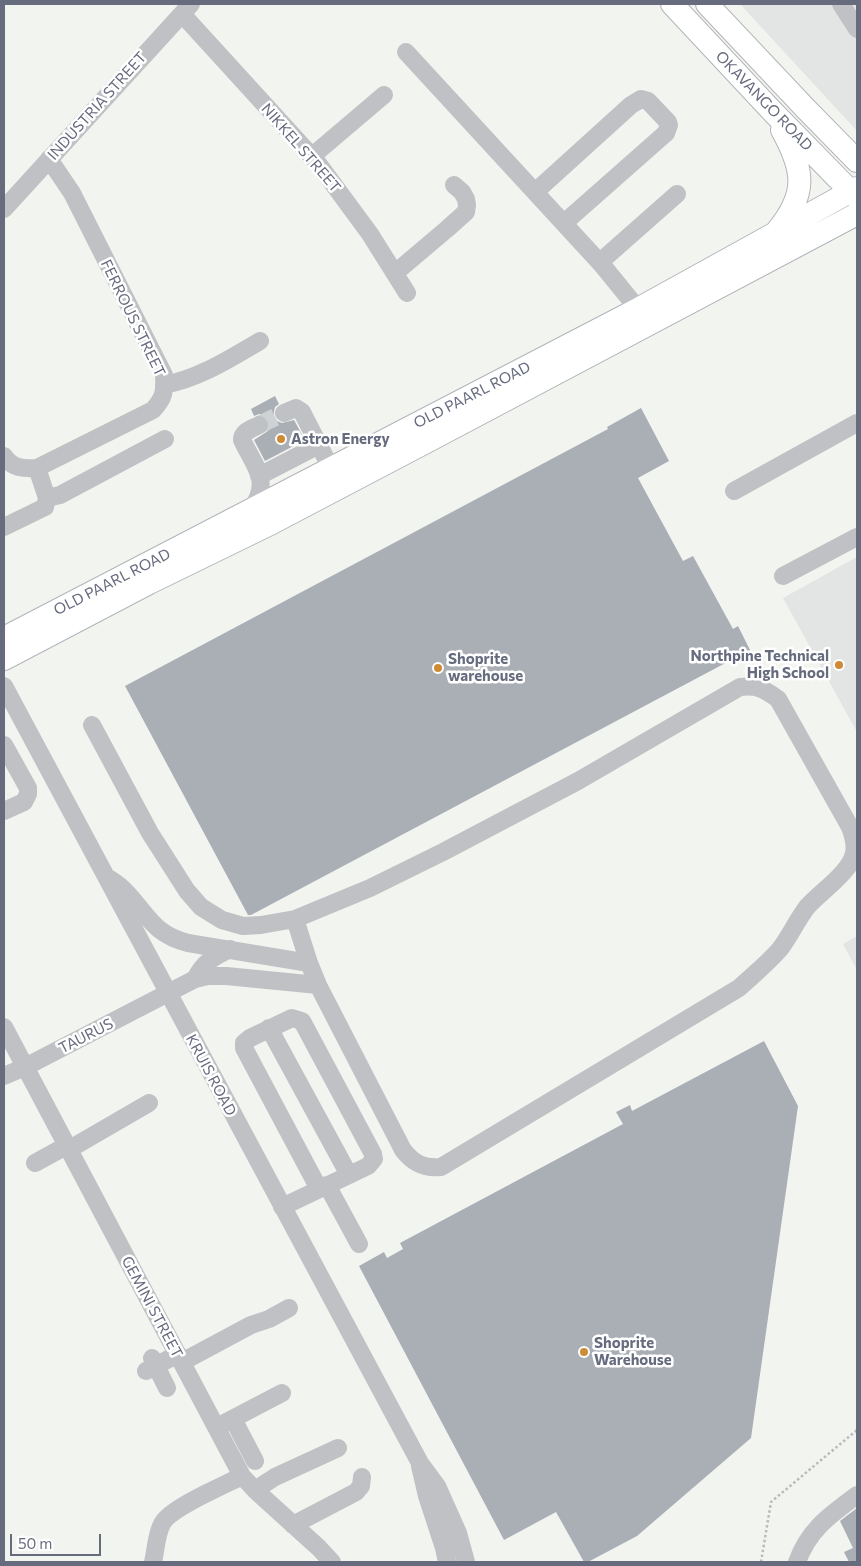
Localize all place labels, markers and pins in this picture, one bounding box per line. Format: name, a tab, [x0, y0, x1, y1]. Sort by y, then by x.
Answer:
place label: Astron Energy	[291, 430, 390, 448]
marker: Astron Energy	[275, 433, 287, 445]
place label: Northpine Technical High School	[691, 647, 829, 682]
place label: Shoprite warehouse	[448, 650, 523, 685]
marker: Northpine Technical High School	[833, 659, 845, 671]
marker: Shoprite warehouse	[432, 662, 444, 674]
place label: Shoprite Warehouse	[594, 1334, 672, 1369]
marker: Shoprite Warehouse	[578, 1346, 590, 1358]

